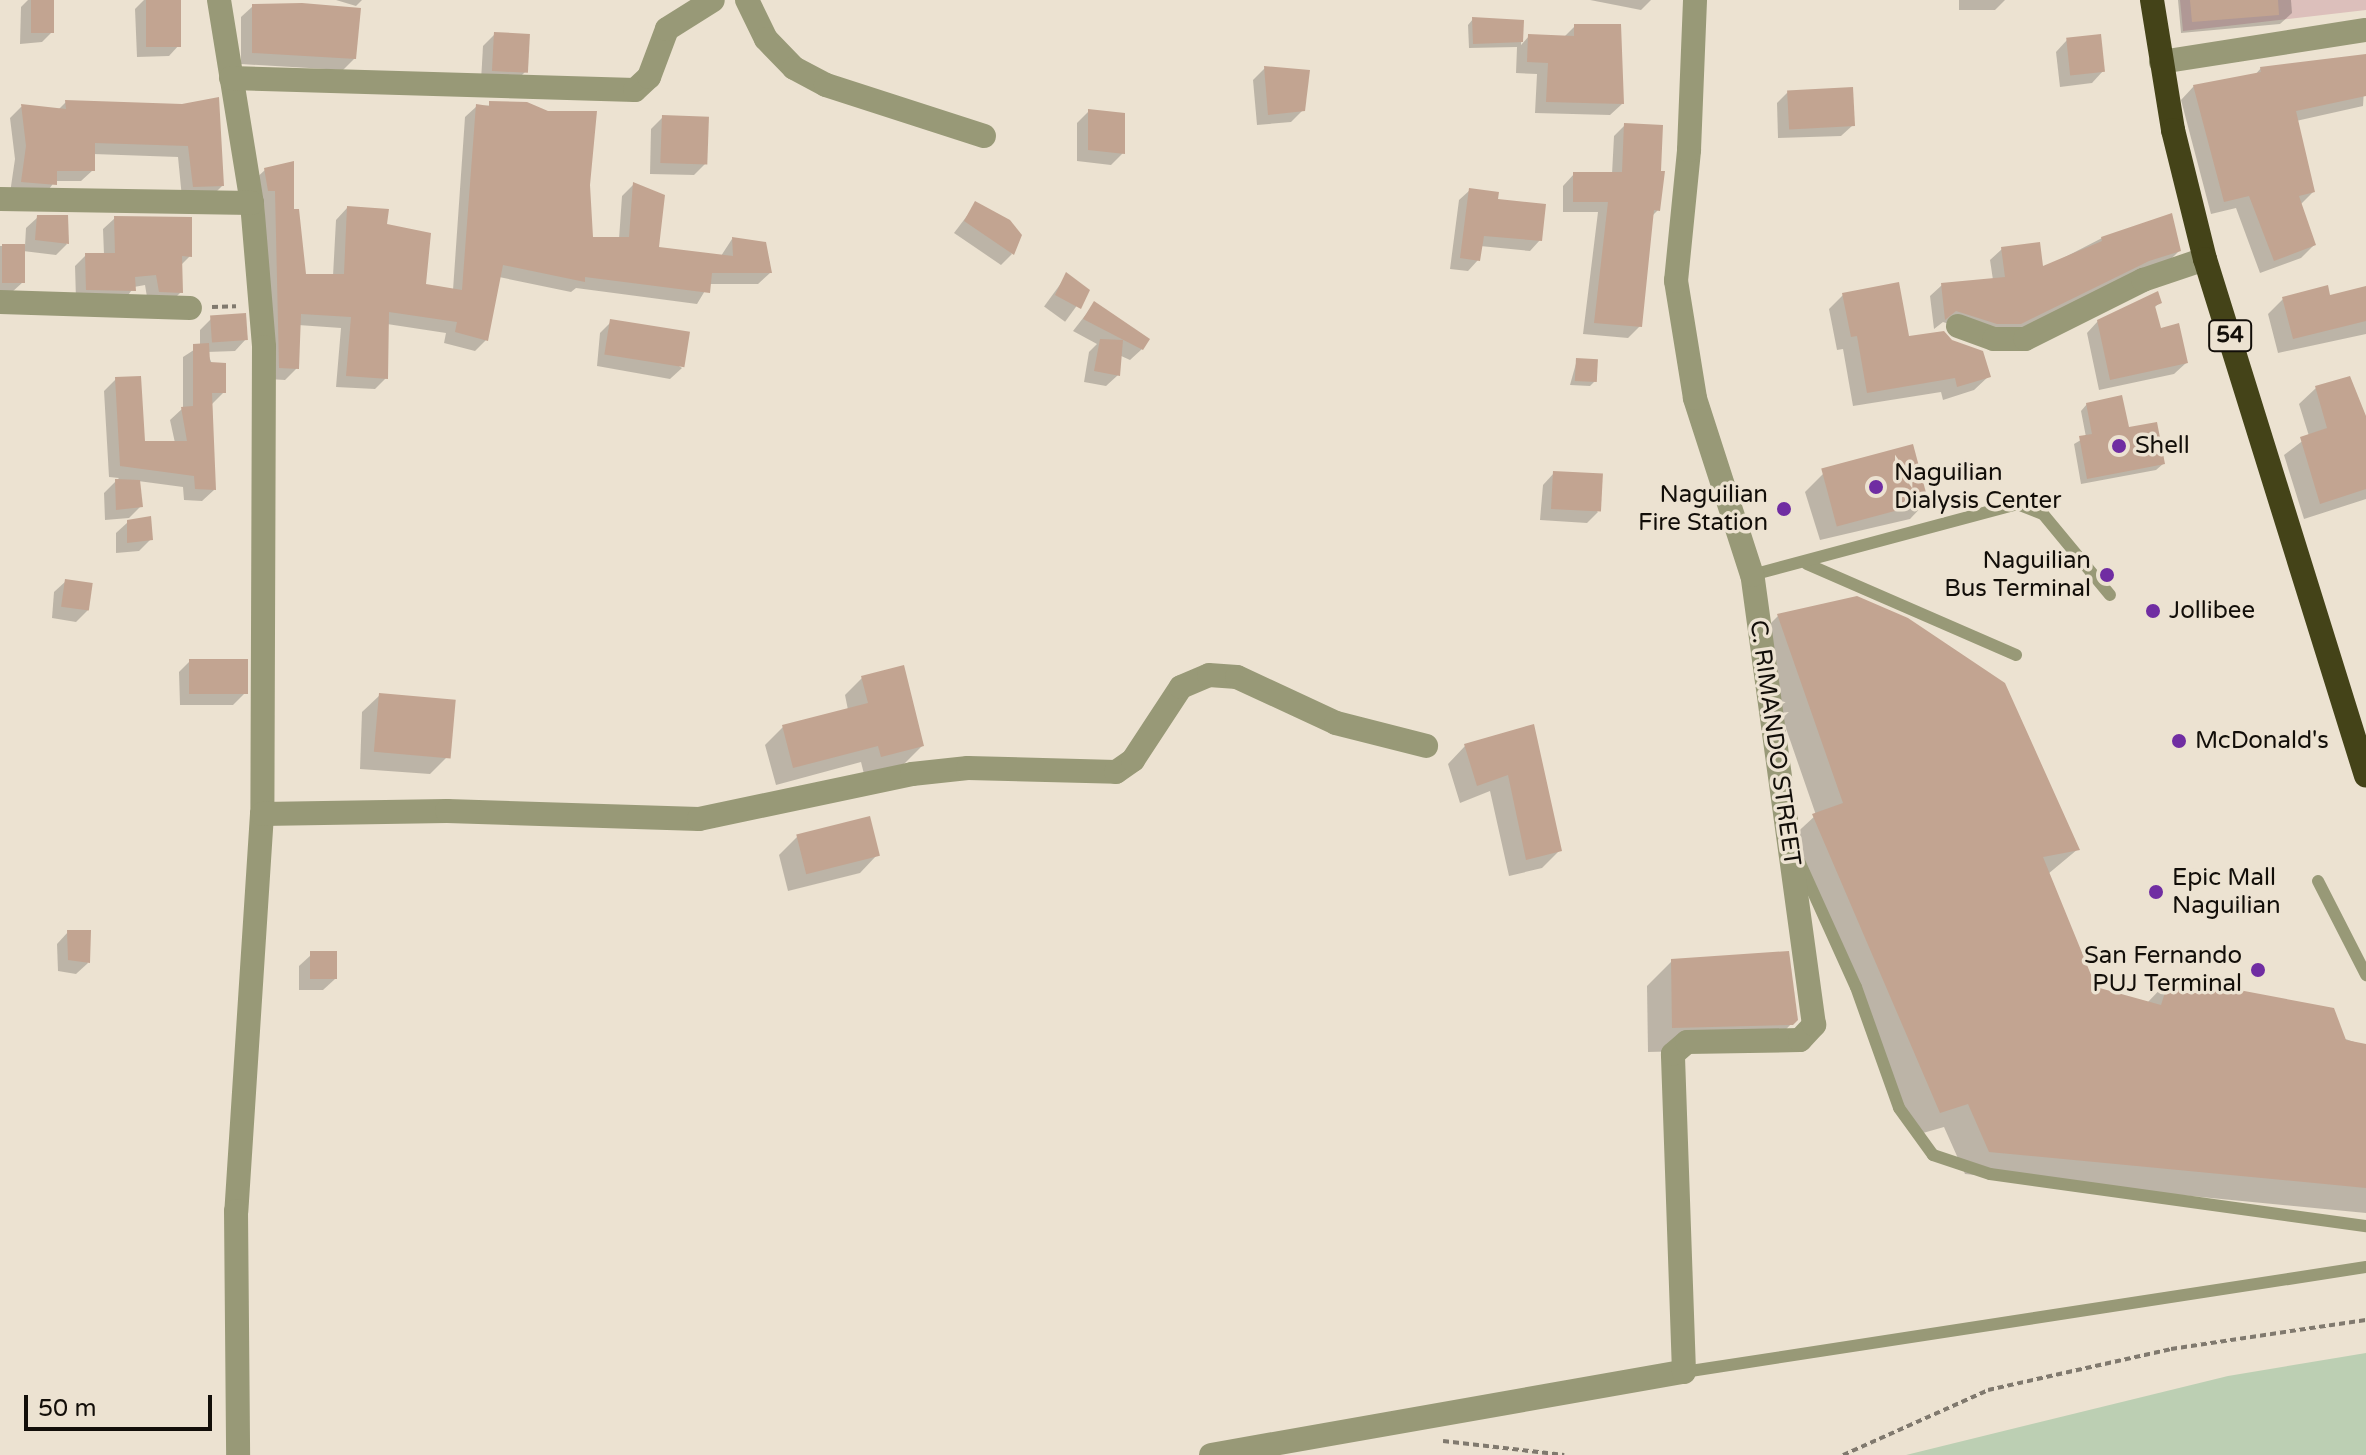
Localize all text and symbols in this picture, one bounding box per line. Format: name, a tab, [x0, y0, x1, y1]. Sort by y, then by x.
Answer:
road number: 54	[2208, 318, 2252, 354]
place label: Shell	[2135, 432, 2190, 460]
marker: Shell	[2110, 437, 2128, 455]
place label: Naguilian Dialysis Center	[1894, 459, 2061, 515]
marker: Naguilian Dialysis Center	[1865, 476, 1887, 498]
place label: Naguilian Fire Station	[1638, 481, 1768, 537]
marker: Naguilian Fire Station	[1775, 500, 1793, 518]
place label: Naguilian Bus Terminal	[1944, 547, 2091, 603]
marker: Naguilian Bus Terminal	[2098, 566, 2116, 584]
place label: Jollibee	[2169, 597, 2255, 625]
marker: Jollibee	[2144, 602, 2162, 620]
street label: C. RIMANDO STREET	[1743, 618, 1807, 868]
place label: McDonald's	[2195, 727, 2329, 755]
marker: McDonald's	[2170, 732, 2188, 750]
place label: Epic Mall Naguilian	[2172, 864, 2281, 920]
marker: Epic Mall Naguilian	[2147, 883, 2165, 901]
place label: San Fernando PUJ Terminal	[2084, 942, 2242, 998]
marker: San Fernando PUJ Terminal	[2249, 961, 2267, 979]
scale bar	[28, 1379, 216, 1429]
text: 50 m	[38, 1394, 96, 1423]

